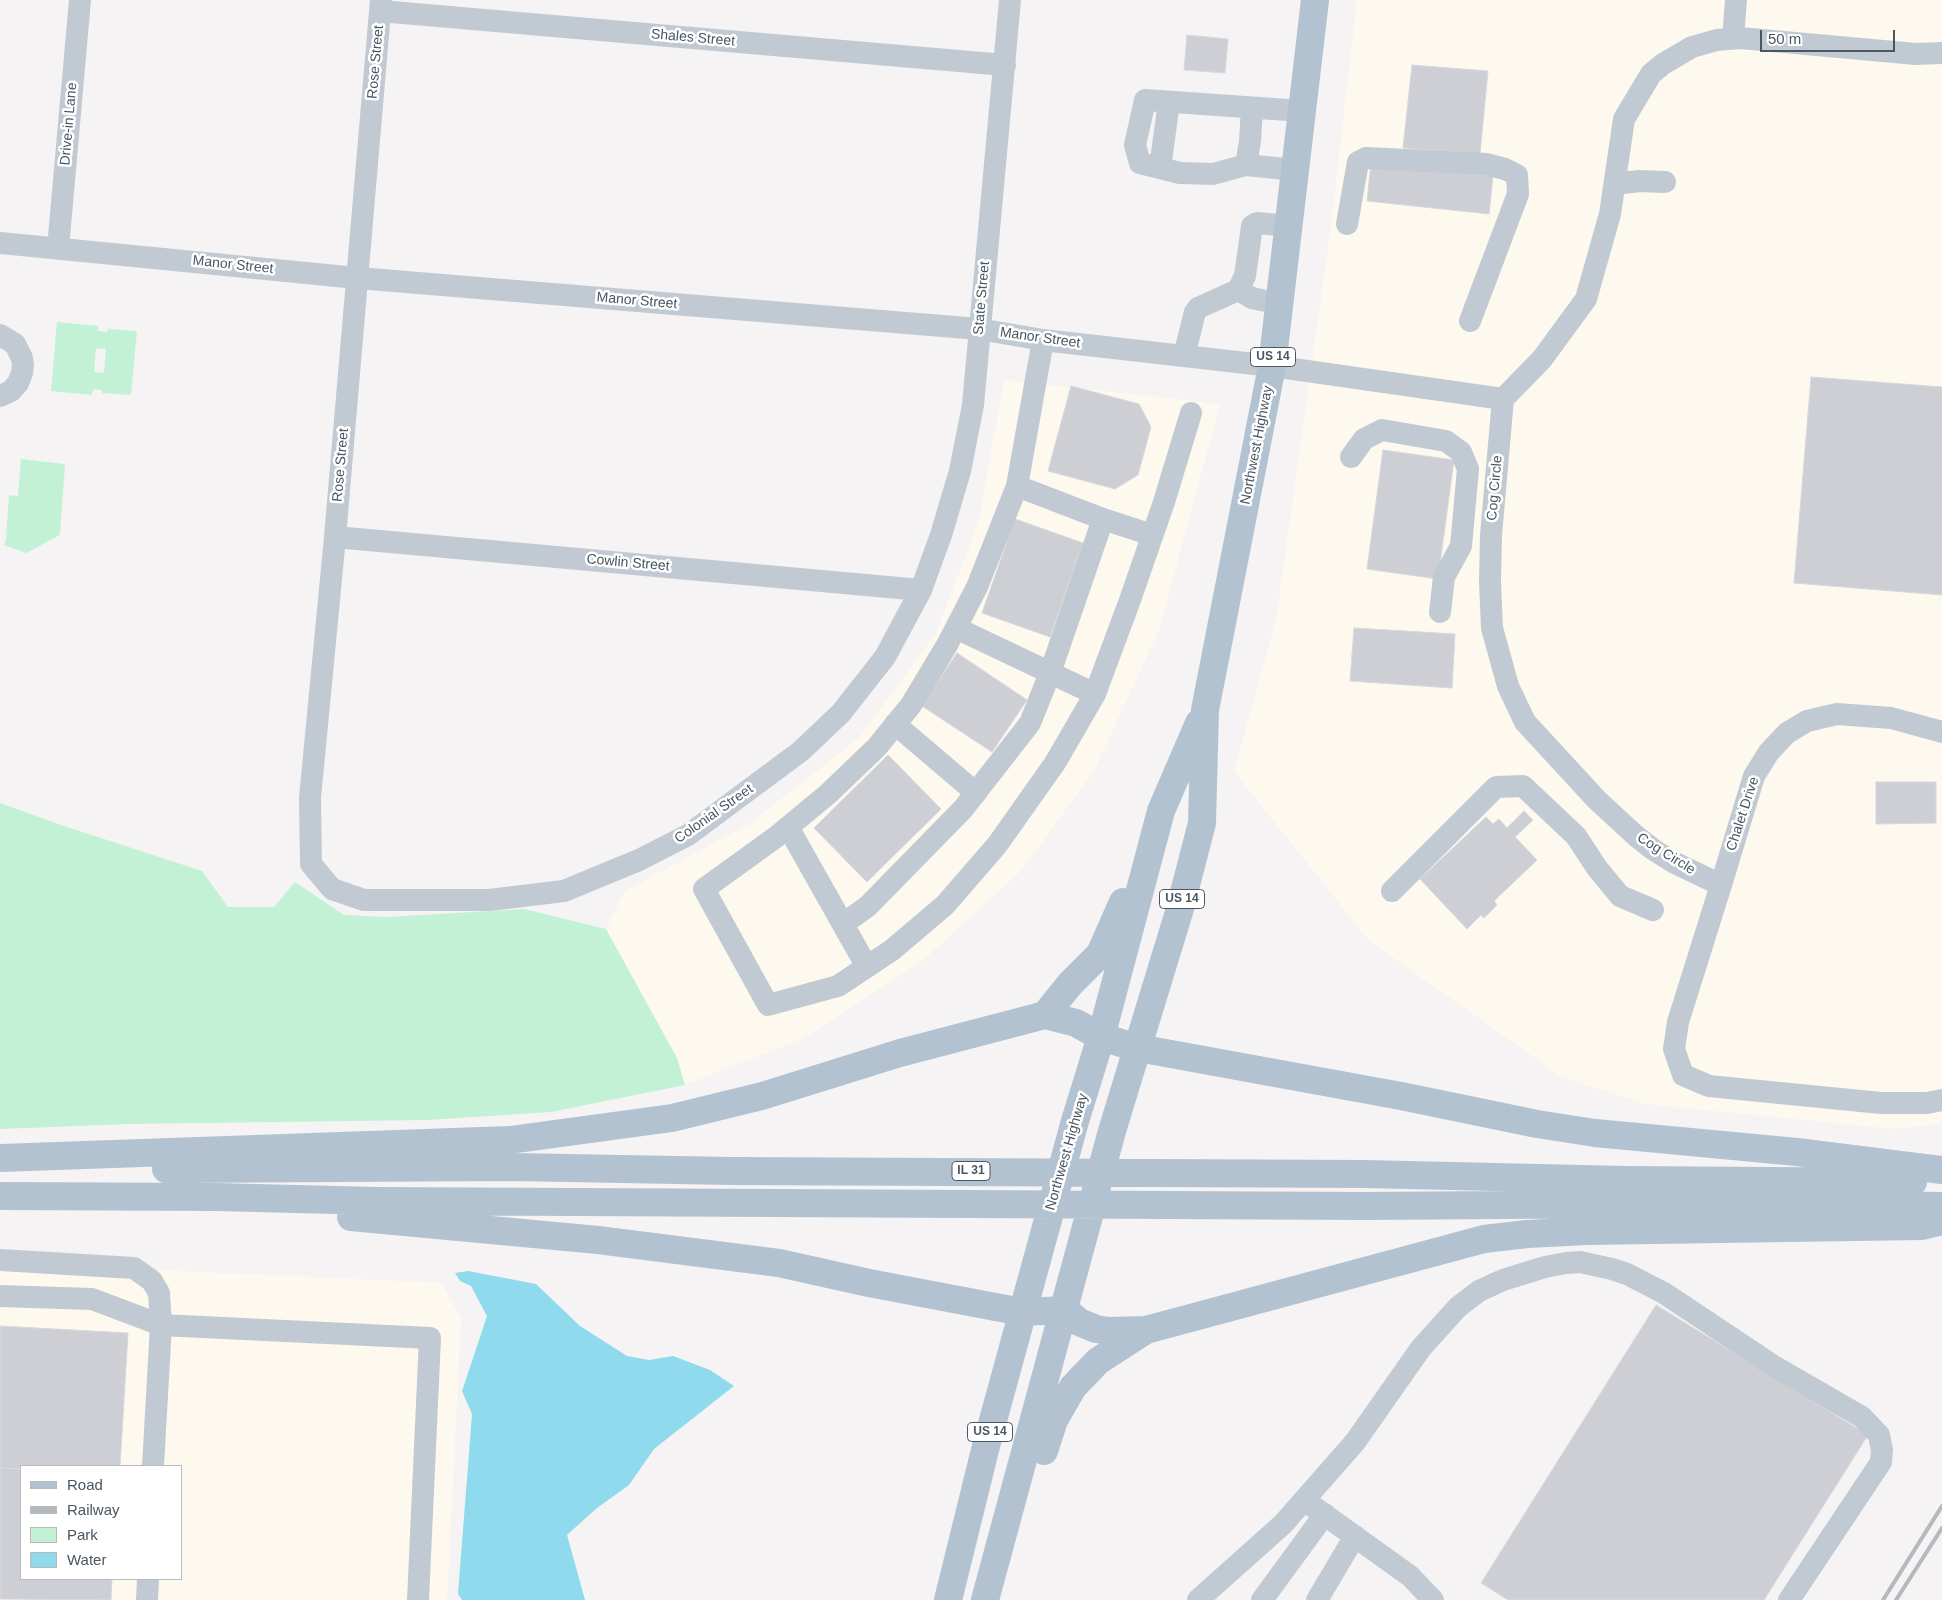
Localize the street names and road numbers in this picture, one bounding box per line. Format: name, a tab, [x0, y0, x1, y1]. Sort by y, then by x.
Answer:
street label: Rose Street	[364, 24, 388, 100]
street label: Shales Street	[650, 26, 736, 50]
street label: Drive-in Lane	[57, 82, 81, 166]
street label: Manor Street	[192, 252, 274, 278]
street label: State Street	[970, 260, 994, 336]
street label: Manor Street	[596, 289, 678, 313]
street label: Manor Street	[999, 324, 1081, 352]
road number: US 14	[1250, 348, 1296, 367]
street label: Northwest Highway	[1237, 384, 1277, 506]
street label: Rose Street	[329, 427, 353, 503]
street label: Cog Circle	[1484, 455, 1506, 521]
street label: Cowlin Street	[586, 551, 670, 575]
street label: Chalet Drive	[1723, 775, 1763, 853]
street label: Colonial Street	[672, 781, 756, 847]
street label: Cog Circle	[1634, 830, 1698, 878]
road number: US 14	[1160, 890, 1204, 909]
street label: Northwest Highway	[1042, 1092, 1092, 1212]
road number: IL 31	[952, 1162, 990, 1180]
road number: US 14	[968, 1422, 1012, 1441]

